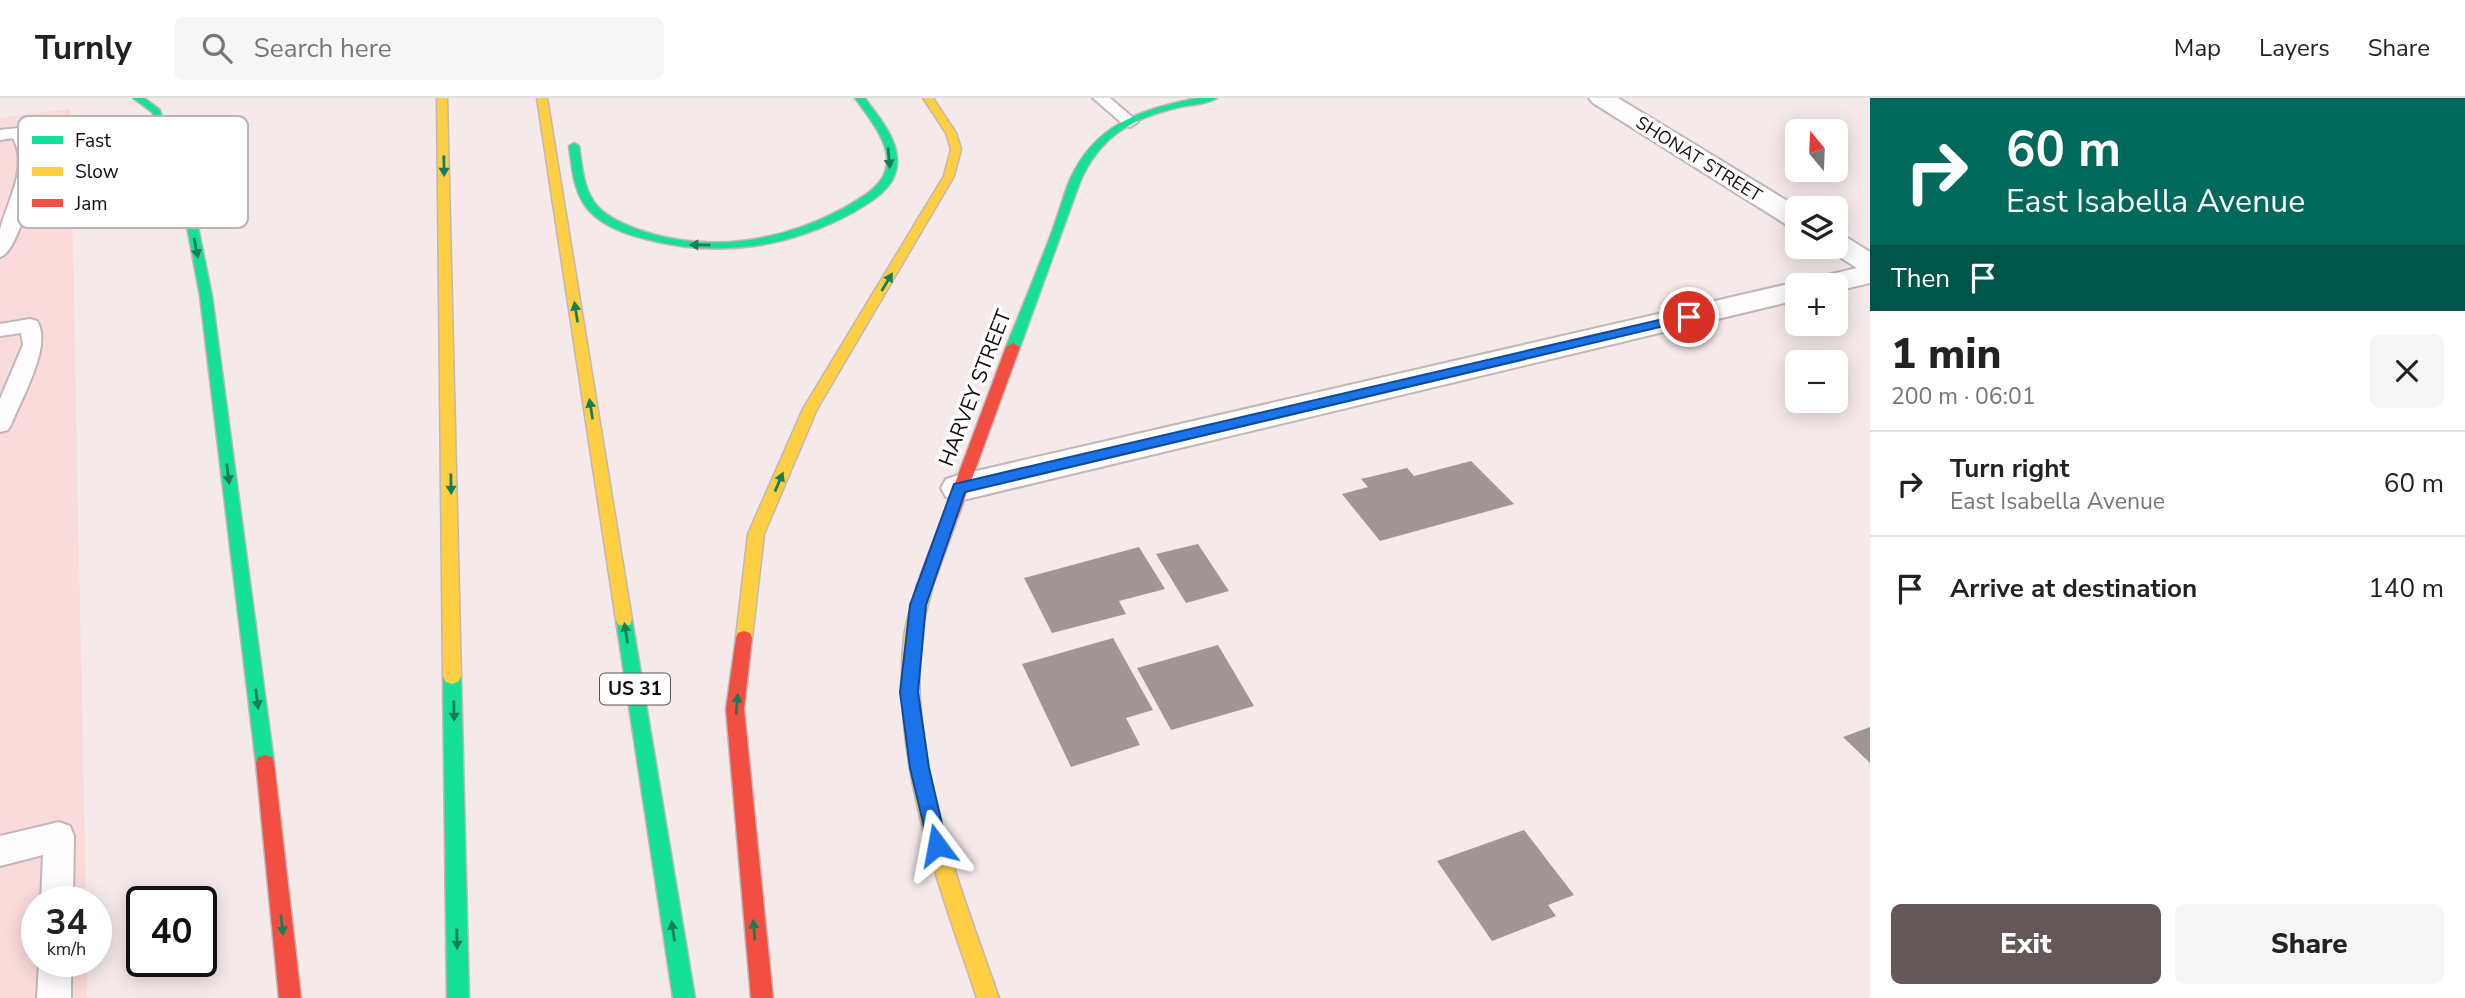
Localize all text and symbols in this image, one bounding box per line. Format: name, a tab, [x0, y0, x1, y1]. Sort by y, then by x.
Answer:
search box	[174, 17, 664, 80]
text: Turnly	[35, 26, 132, 71]
icon: search	[198, 29, 236, 67]
text: Search here	[254, 31, 392, 66]
text: Map	[2174, 32, 2221, 64]
text: Layers	[2259, 32, 2330, 64]
text: Share	[2368, 32, 2430, 64]
street label: SHONAT STREET	[1631, 111, 1767, 208]
legend	[18, 116, 248, 228]
text: 60 m	[2006, 116, 2121, 183]
north arrow	[1785, 119, 1848, 182]
map controls	[1785, 119, 1848, 413]
icon: right	[1891, 126, 1982, 217]
text: Fast	[75, 128, 111, 154]
one-way arrow	[884, 148, 895, 170]
one-way arrow	[438, 155, 450, 177]
text: Slow	[75, 159, 119, 185]
text: East Isabella Avenue	[2006, 180, 2305, 223]
text: Jam	[74, 191, 108, 217]
button: layers	[1785, 196, 1848, 259]
one-way arrow	[191, 237, 202, 259]
one-way arrow	[688, 239, 710, 250]
icon: arrive	[1964, 259, 2002, 297]
text: Then	[1891, 261, 1950, 296]
one-way arrow	[881, 273, 893, 292]
button: +	[1785, 273, 1848, 336]
pin	[1659, 287, 1719, 347]
icon: arrive	[1670, 298, 1708, 336]
one-way arrow	[570, 301, 581, 323]
street label: HARVEY STREET	[932, 305, 1018, 470]
text: 1 min	[1891, 326, 2001, 383]
button: close	[2370, 334, 2444, 408]
button: −	[1785, 350, 1848, 413]
text: 200 m · 06:01	[1891, 381, 2036, 412]
one-way arrow	[585, 397, 596, 419]
text: Turn right	[1950, 451, 2069, 486]
one-way arrow	[223, 463, 234, 485]
icon: right	[1891, 465, 1929, 503]
text: 60 m	[2384, 466, 2444, 501]
one-way arrow	[773, 471, 784, 492]
one-way arrow	[445, 473, 457, 495]
text: East Isabella Avenue	[1950, 486, 2165, 517]
icon: arrive	[1891, 570, 1929, 608]
text: Arrive at destination	[1950, 571, 2197, 606]
text: 140 m	[2368, 571, 2444, 606]
one-way arrow	[620, 622, 631, 644]
road number: US 31	[600, 674, 670, 704]
one-way arrow	[252, 688, 263, 710]
one-way arrow	[731, 692, 742, 714]
one-way arrow	[448, 700, 460, 722]
position arrow	[900, 808, 974, 882]
speed limit sign: 40	[126, 886, 217, 977]
text: 34	[45, 899, 88, 946]
button: Exit	[1891, 904, 2161, 984]
button: Share	[2175, 904, 2444, 984]
one-way arrow	[277, 915, 288, 937]
one-way arrow	[667, 919, 678, 941]
one-way arrow	[748, 919, 759, 941]
one-way arrow	[451, 928, 463, 950]
text: km/h	[47, 937, 86, 961]

